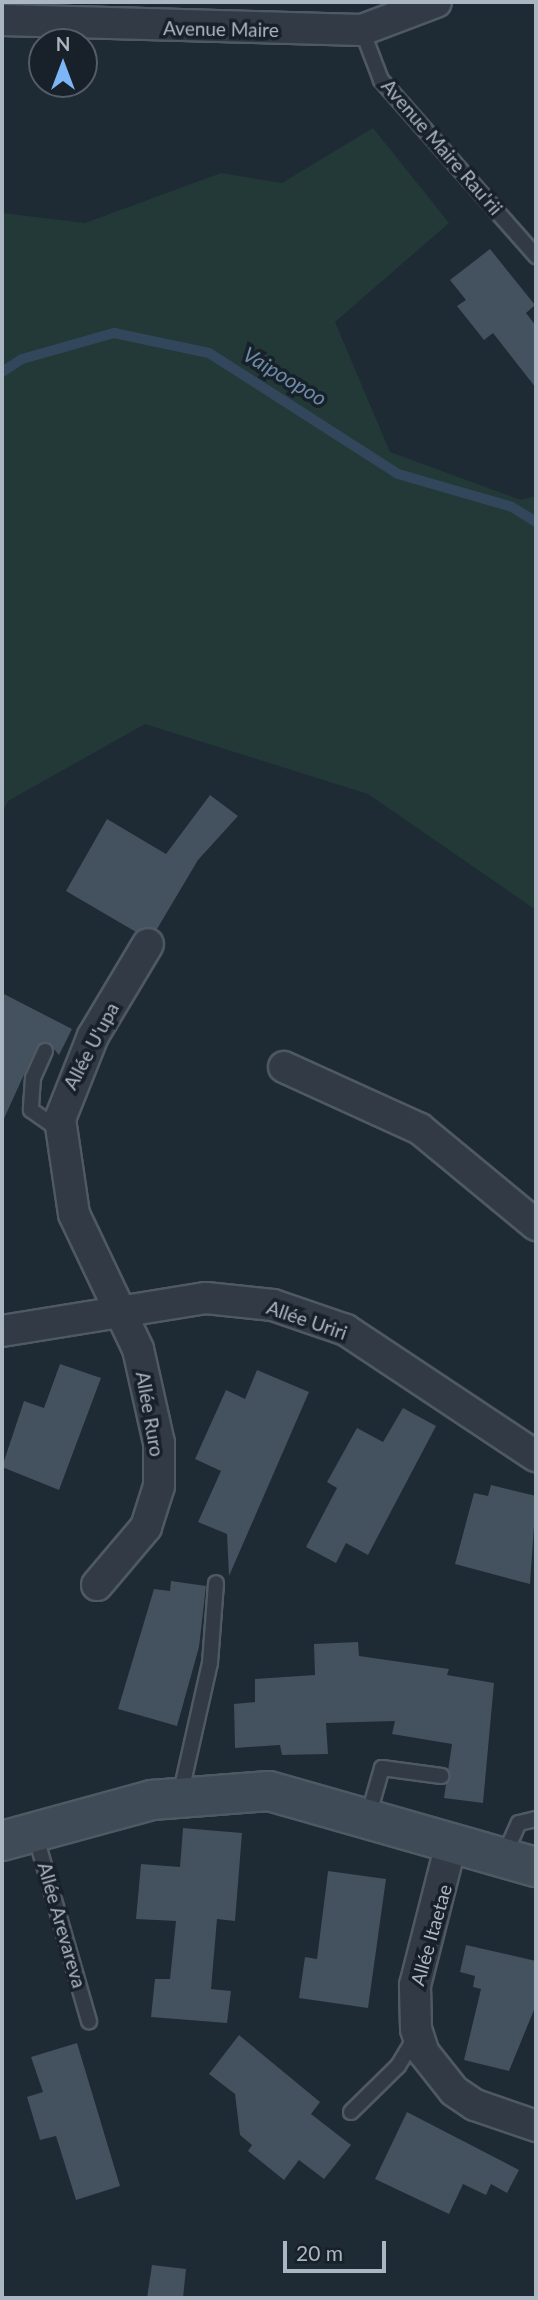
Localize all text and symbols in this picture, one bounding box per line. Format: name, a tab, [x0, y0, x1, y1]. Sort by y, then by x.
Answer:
street label: Avenue Maire	[163, 17, 279, 41]
north arrow	[28, 28, 98, 98]
text: N	[56, 32, 70, 55]
street label: Avenue Maire Rau'rii	[377, 75, 507, 219]
water label: Vaipoopoo	[239, 341, 331, 411]
street label: Allée U'upa	[59, 999, 123, 1093]
street label: Allée Uriri	[264, 1296, 350, 1344]
street label: Allée Ruro	[131, 1370, 169, 1458]
street label: Allée Arevareva	[33, 1859, 91, 1991]
street label: Allée Itaetae	[406, 1882, 456, 1988]
scale bar	[286, 2226, 389, 2270]
text: 20 m	[296, 2240, 343, 2265]

